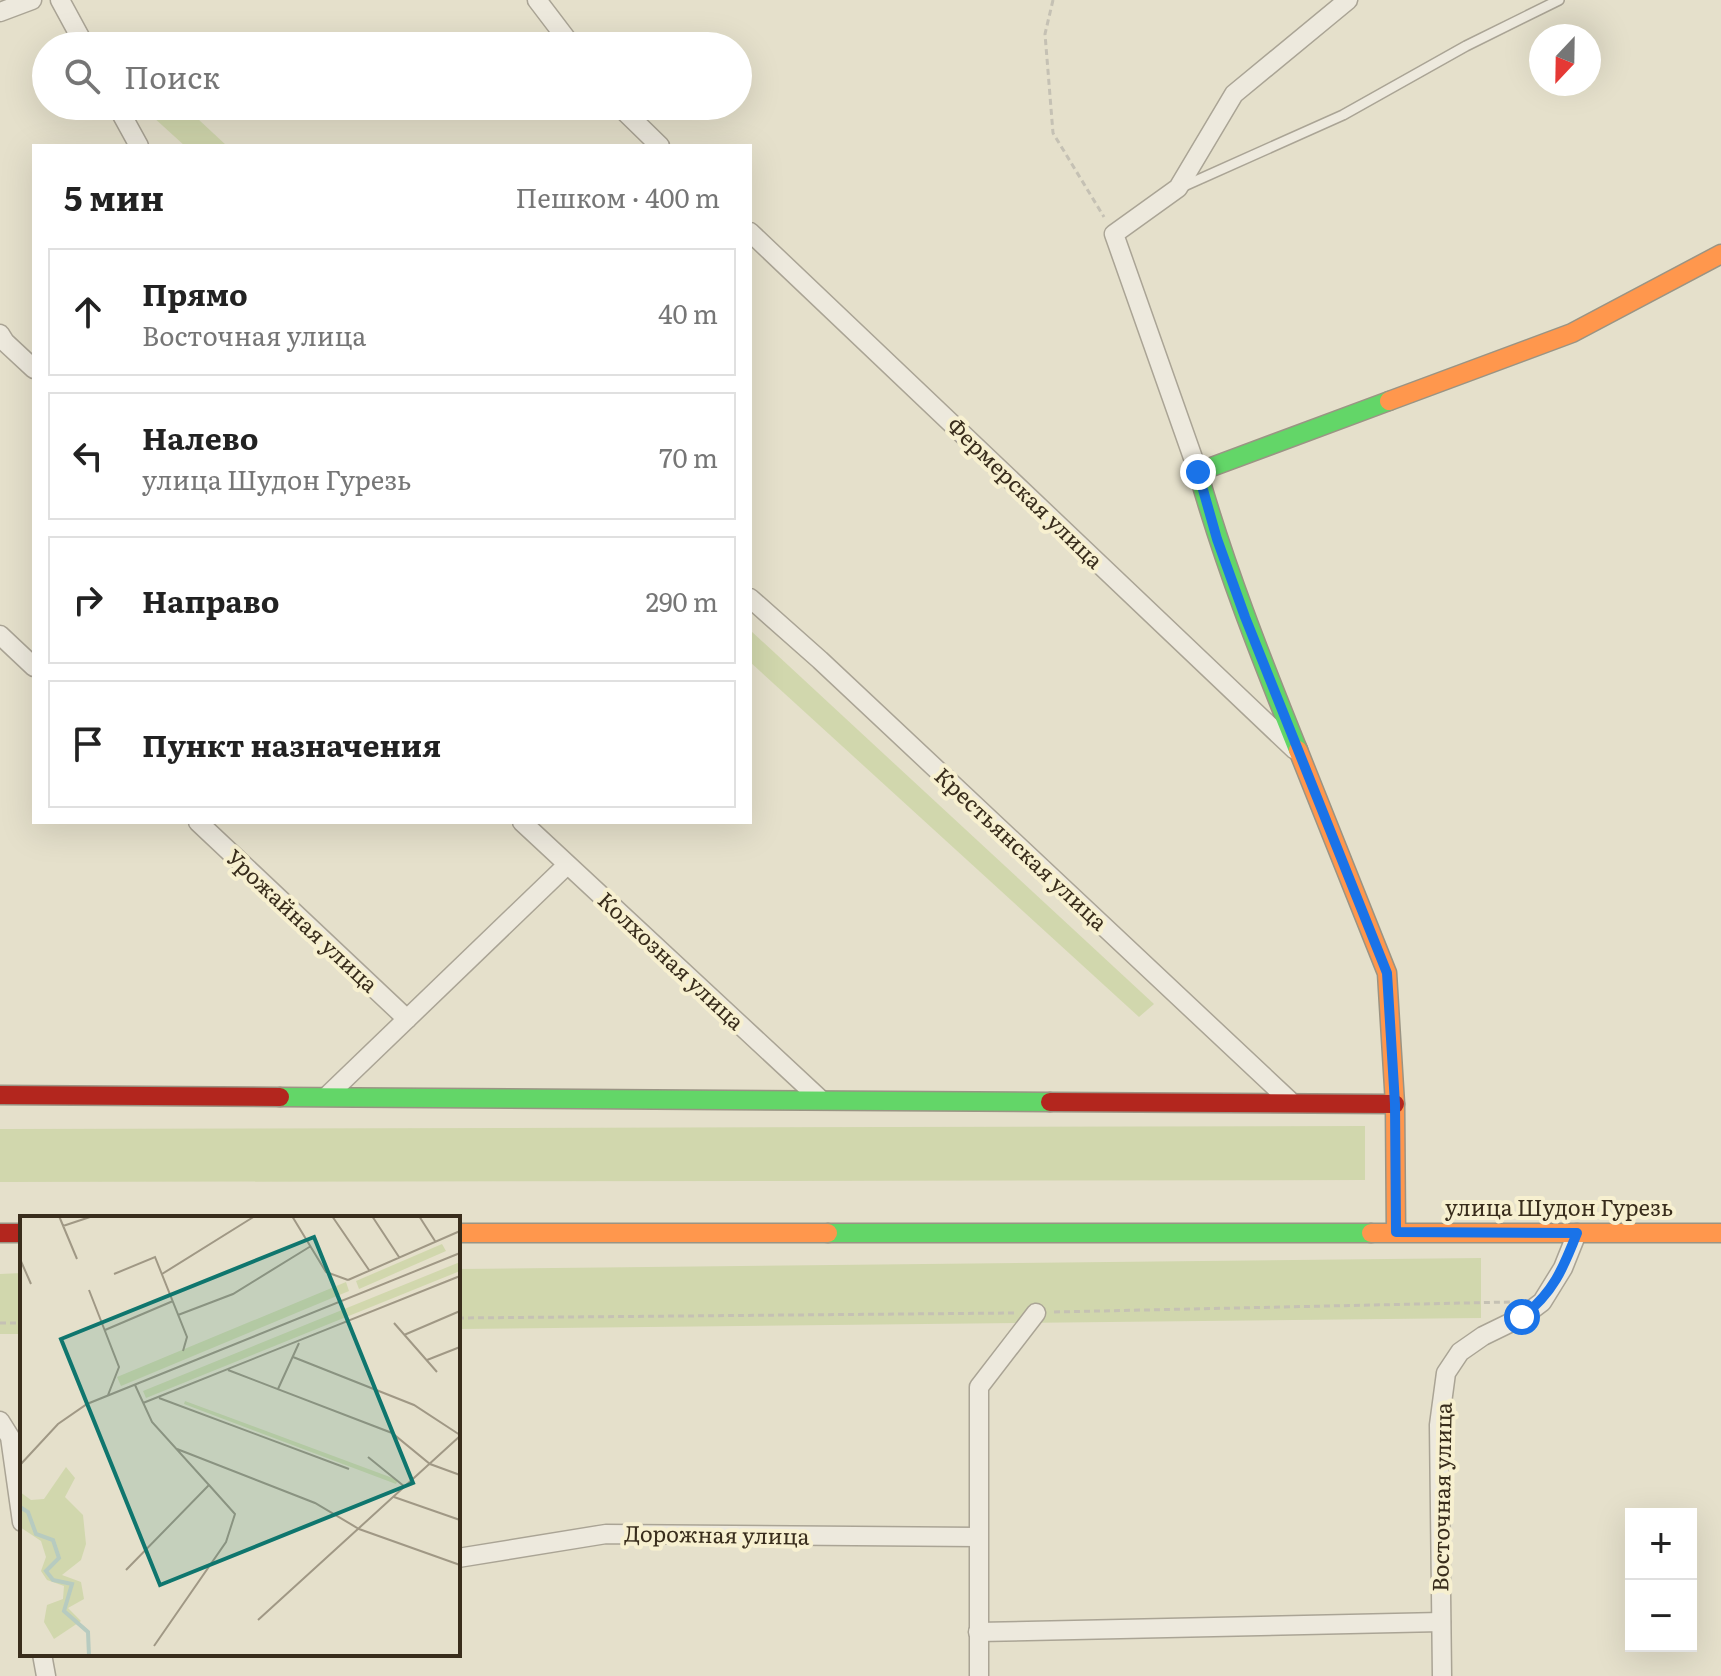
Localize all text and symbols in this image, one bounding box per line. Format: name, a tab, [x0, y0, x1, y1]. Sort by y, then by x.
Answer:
north arrow	[1529, 24, 1601, 96]
search box	[32, 32, 752, 120]
icon: search	[60, 54, 104, 98]
text: Поиск	[124, 54, 220, 98]
text: 5 мин	[64, 171, 164, 221]
text: Пешком · 400 m	[515, 177, 720, 216]
text: Прямо	[142, 271, 248, 315]
icon: ahead	[66, 290, 110, 334]
text: 40 m	[658, 293, 718, 332]
text: Восточная улица	[142, 315, 366, 354]
street label: Фермерская улица	[940, 408, 1112, 575]
text: Налево	[142, 415, 258, 459]
icon: left	[66, 434, 110, 478]
text: 70 m	[659, 437, 718, 476]
route end	[1180, 454, 1216, 490]
text: улица Шудон Гурезь	[142, 459, 411, 498]
icon: right	[66, 578, 110, 622]
text: Направо	[142, 578, 280, 622]
text: 290 m	[646, 581, 718, 620]
icon: arrive	[66, 722, 110, 766]
text: Пункт назначения	[142, 722, 441, 766]
street label: Крестьянская улица	[928, 759, 1116, 937]
street label: Урожайная улица	[220, 840, 387, 999]
street label: Колхозная улица	[591, 883, 753, 1037]
street label: улица Шудон Гурезь	[1445, 1190, 1673, 1223]
inset map	[20, 1216, 460, 1656]
route start	[1504, 1299, 1540, 1335]
street label: Восточная улица	[1422, 1402, 1459, 1592]
map controls	[1625, 1508, 1697, 1652]
button: +	[1625, 1508, 1697, 1580]
street label: Дорожная улица	[624, 1515, 810, 1552]
button: −	[1625, 1580, 1697, 1652]

